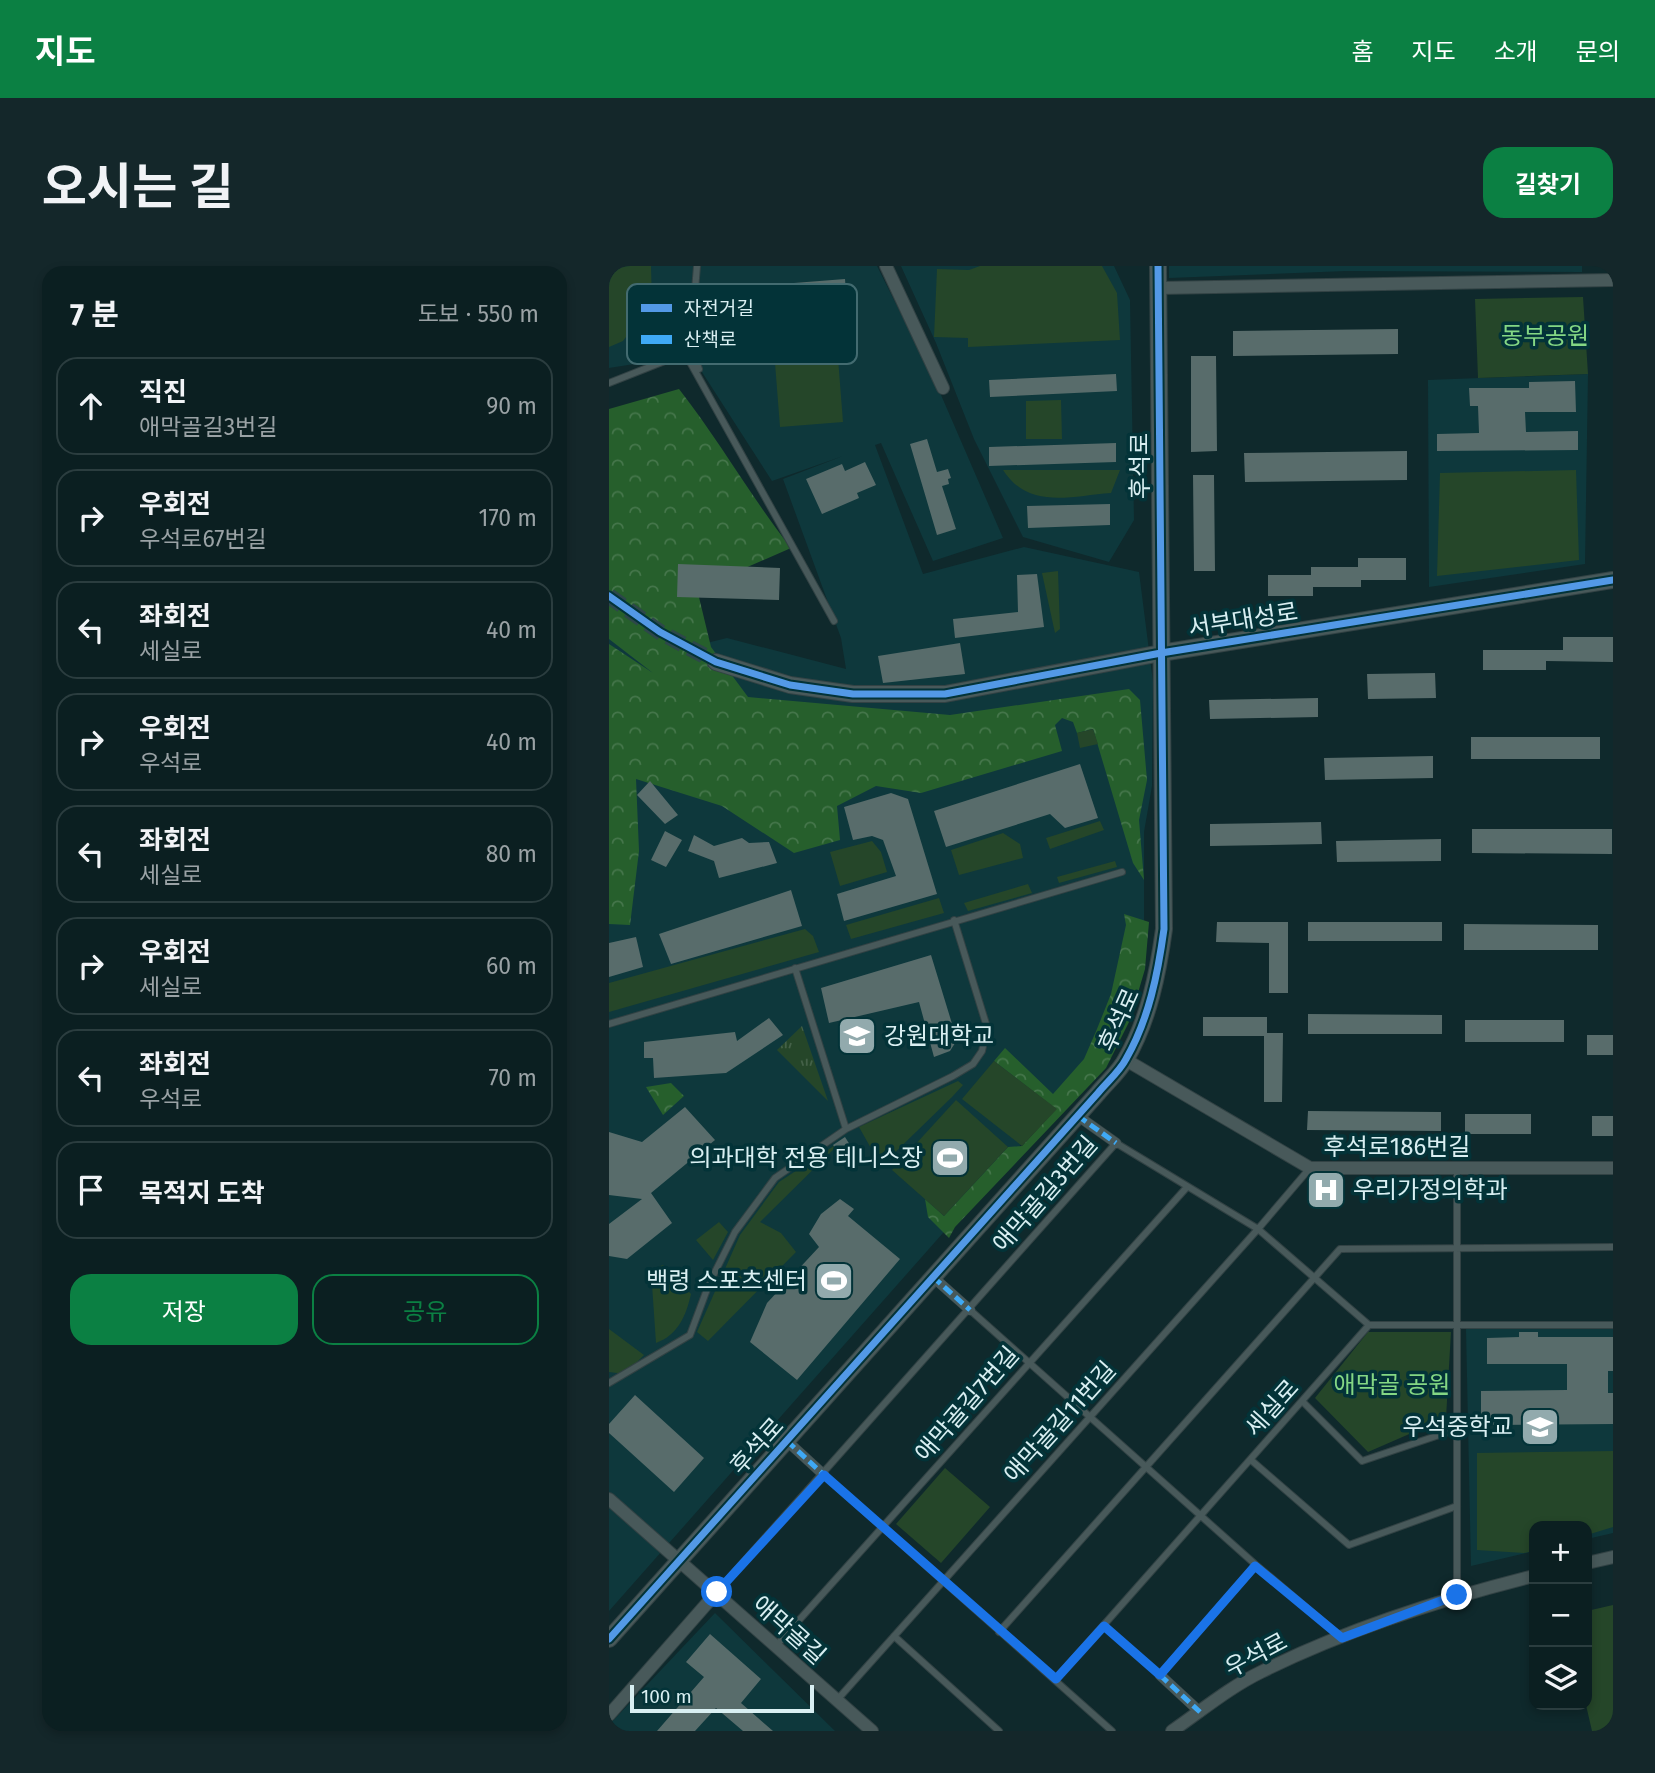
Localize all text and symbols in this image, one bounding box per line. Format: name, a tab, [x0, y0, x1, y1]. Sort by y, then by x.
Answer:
text: 지도	[35, 32, 96, 72]
text: 홈	[1351, 38, 1373, 66]
text: 지도	[1411, 38, 1456, 66]
text: 소개	[1494, 38, 1538, 66]
text: 문의	[1576, 38, 1620, 66]
button: 길찾기	[1483, 147, 1613, 218]
text: 오시는 길	[42, 158, 234, 217]
legend	[627, 284, 857, 364]
text: 7 분	[70, 297, 119, 333]
text: 자전거길	[684, 297, 754, 320]
text: 도보 · 550 m	[417, 300, 539, 328]
park label: 동부공원	[1501, 322, 1589, 350]
text: 산책로	[684, 328, 736, 351]
text: 직진	[139, 377, 187, 408]
icon: ahead	[72, 387, 110, 425]
text: 90 m	[486, 392, 537, 420]
text: 애막골길3번길	[139, 413, 277, 441]
street label: 후석로	[1126, 433, 1154, 499]
text: 우회전	[139, 489, 211, 520]
icon: right	[72, 499, 110, 537]
text: 170 m	[478, 504, 537, 532]
text: 우석로67번길	[139, 525, 267, 553]
street label: 서부대성로	[1186, 598, 1300, 642]
text: 좌회전	[139, 601, 211, 632]
icon: left	[72, 611, 110, 649]
text: 40 m	[486, 616, 537, 644]
text: 세실로	[139, 637, 202, 665]
text: 우회전	[139, 713, 211, 744]
icon: right	[72, 723, 110, 761]
text: 40 m	[486, 728, 537, 756]
text: 우석로	[139, 749, 202, 777]
text: 좌회전	[139, 825, 211, 856]
icon: left	[72, 835, 110, 873]
text: 80 m	[486, 840, 537, 868]
text: 세실로	[139, 861, 202, 889]
text: 우회전	[139, 937, 211, 968]
icon: right	[72, 947, 110, 985]
text: 60 m	[486, 952, 537, 980]
text: 세실로	[139, 973, 202, 1001]
street label: 후석로	[1093, 984, 1145, 1056]
school or university icon: 강원대학교	[836, 1015, 878, 1057]
place label: 강원대학교	[884, 1022, 994, 1050]
text: 좌회전	[139, 1049, 211, 1080]
icon: left	[72, 1059, 110, 1097]
text: 70 m	[488, 1064, 537, 1092]
text: 우석로	[139, 1085, 202, 1113]
street label: 애막골길3번길	[987, 1130, 1103, 1258]
street label: 후석로186번길	[1324, 1133, 1470, 1161]
sports icon: 의과대학 전용 테니스장	[929, 1137, 971, 1179]
place label: 의과대학 전용 테니스장	[689, 1144, 923, 1172]
hospital icon: 우리가정의학과	[1305, 1169, 1347, 1211]
icon: arrive	[72, 1171, 110, 1209]
place label: 우리가정의학과	[1353, 1176, 1508, 1204]
text: 목적지 도착	[139, 1178, 265, 1209]
sports icon: 백령 스포츠센터	[813, 1260, 855, 1302]
place label: 백령 스포츠센터	[646, 1267, 807, 1295]
button: 저장	[70, 1274, 298, 1345]
button: 공유	[312, 1274, 539, 1345]
street label: 애막골길7번길	[909, 1341, 1025, 1467]
street label: 애막골길11번길	[998, 1356, 1122, 1488]
park label: 애막골 공원	[1334, 1371, 1450, 1399]
street label: 세실로	[1239, 1374, 1305, 1442]
school or university icon: 우석중학교	[1519, 1406, 1561, 1448]
street label: 후석로	[724, 1412, 790, 1480]
place label: 우석중학교	[1403, 1413, 1513, 1441]
map controls	[1529, 1521, 1592, 1710]
button: +	[1529, 1521, 1592, 1584]
route start	[701, 1576, 732, 1607]
route end	[1441, 1579, 1472, 1610]
button: −	[1529, 1584, 1592, 1647]
street label: 애막골길	[747, 1590, 831, 1670]
street label: 우석로	[1220, 1627, 1292, 1683]
button: layers	[1529, 1647, 1592, 1710]
scale bar	[630, 1682, 814, 1714]
text: 100 m	[641, 1685, 692, 1708]

